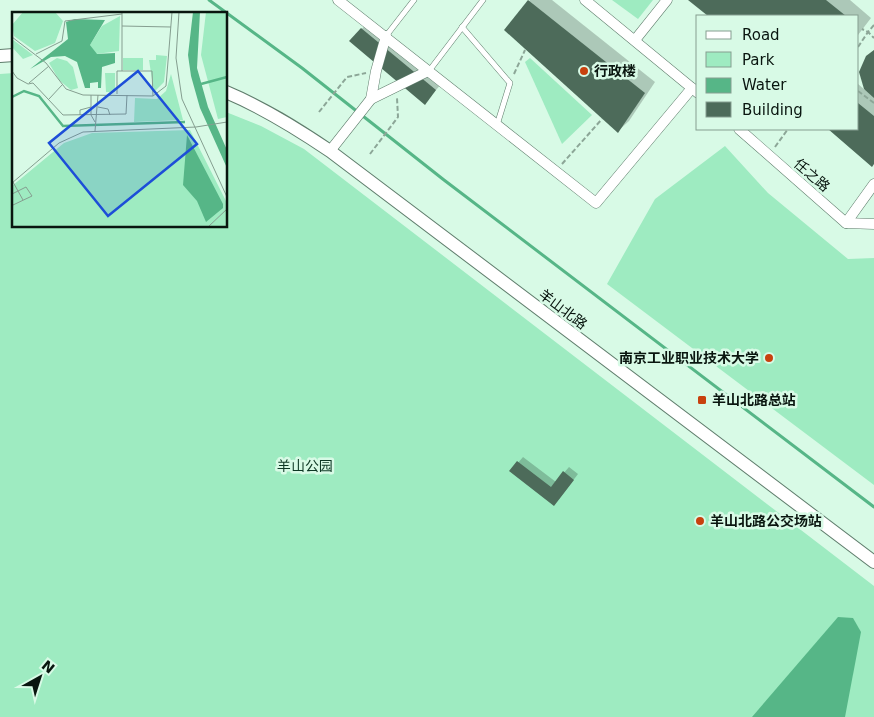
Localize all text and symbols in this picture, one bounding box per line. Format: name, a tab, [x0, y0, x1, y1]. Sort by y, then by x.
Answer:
inset map	[12, 12, 228, 228]
legend	[696, 15, 859, 130]
text: Road	[742, 26, 780, 44]
text: Park	[742, 51, 775, 69]
place label: 行政楼	[594, 63, 636, 79]
marker: 行政楼	[578, 65, 590, 77]
text: Water	[742, 76, 787, 94]
text: Building	[742, 101, 803, 119]
street label: 任之路	[791, 155, 833, 195]
street label: 羊山北路	[536, 286, 590, 332]
place label: 南京工业职业技术大学	[619, 350, 759, 366]
marker: 南京工业职业技术大学	[763, 352, 775, 364]
place label: 羊山北路总站	[712, 392, 796, 408]
marker: 羊山北路总站	[696, 394, 708, 406]
park label: 羊山公园	[277, 458, 333, 474]
place label: 羊山北路公交场站	[710, 513, 822, 529]
marker: 羊山北路公交场站	[694, 515, 706, 527]
north arrow	[15, 652, 65, 702]
text: N	[39, 657, 58, 677]

